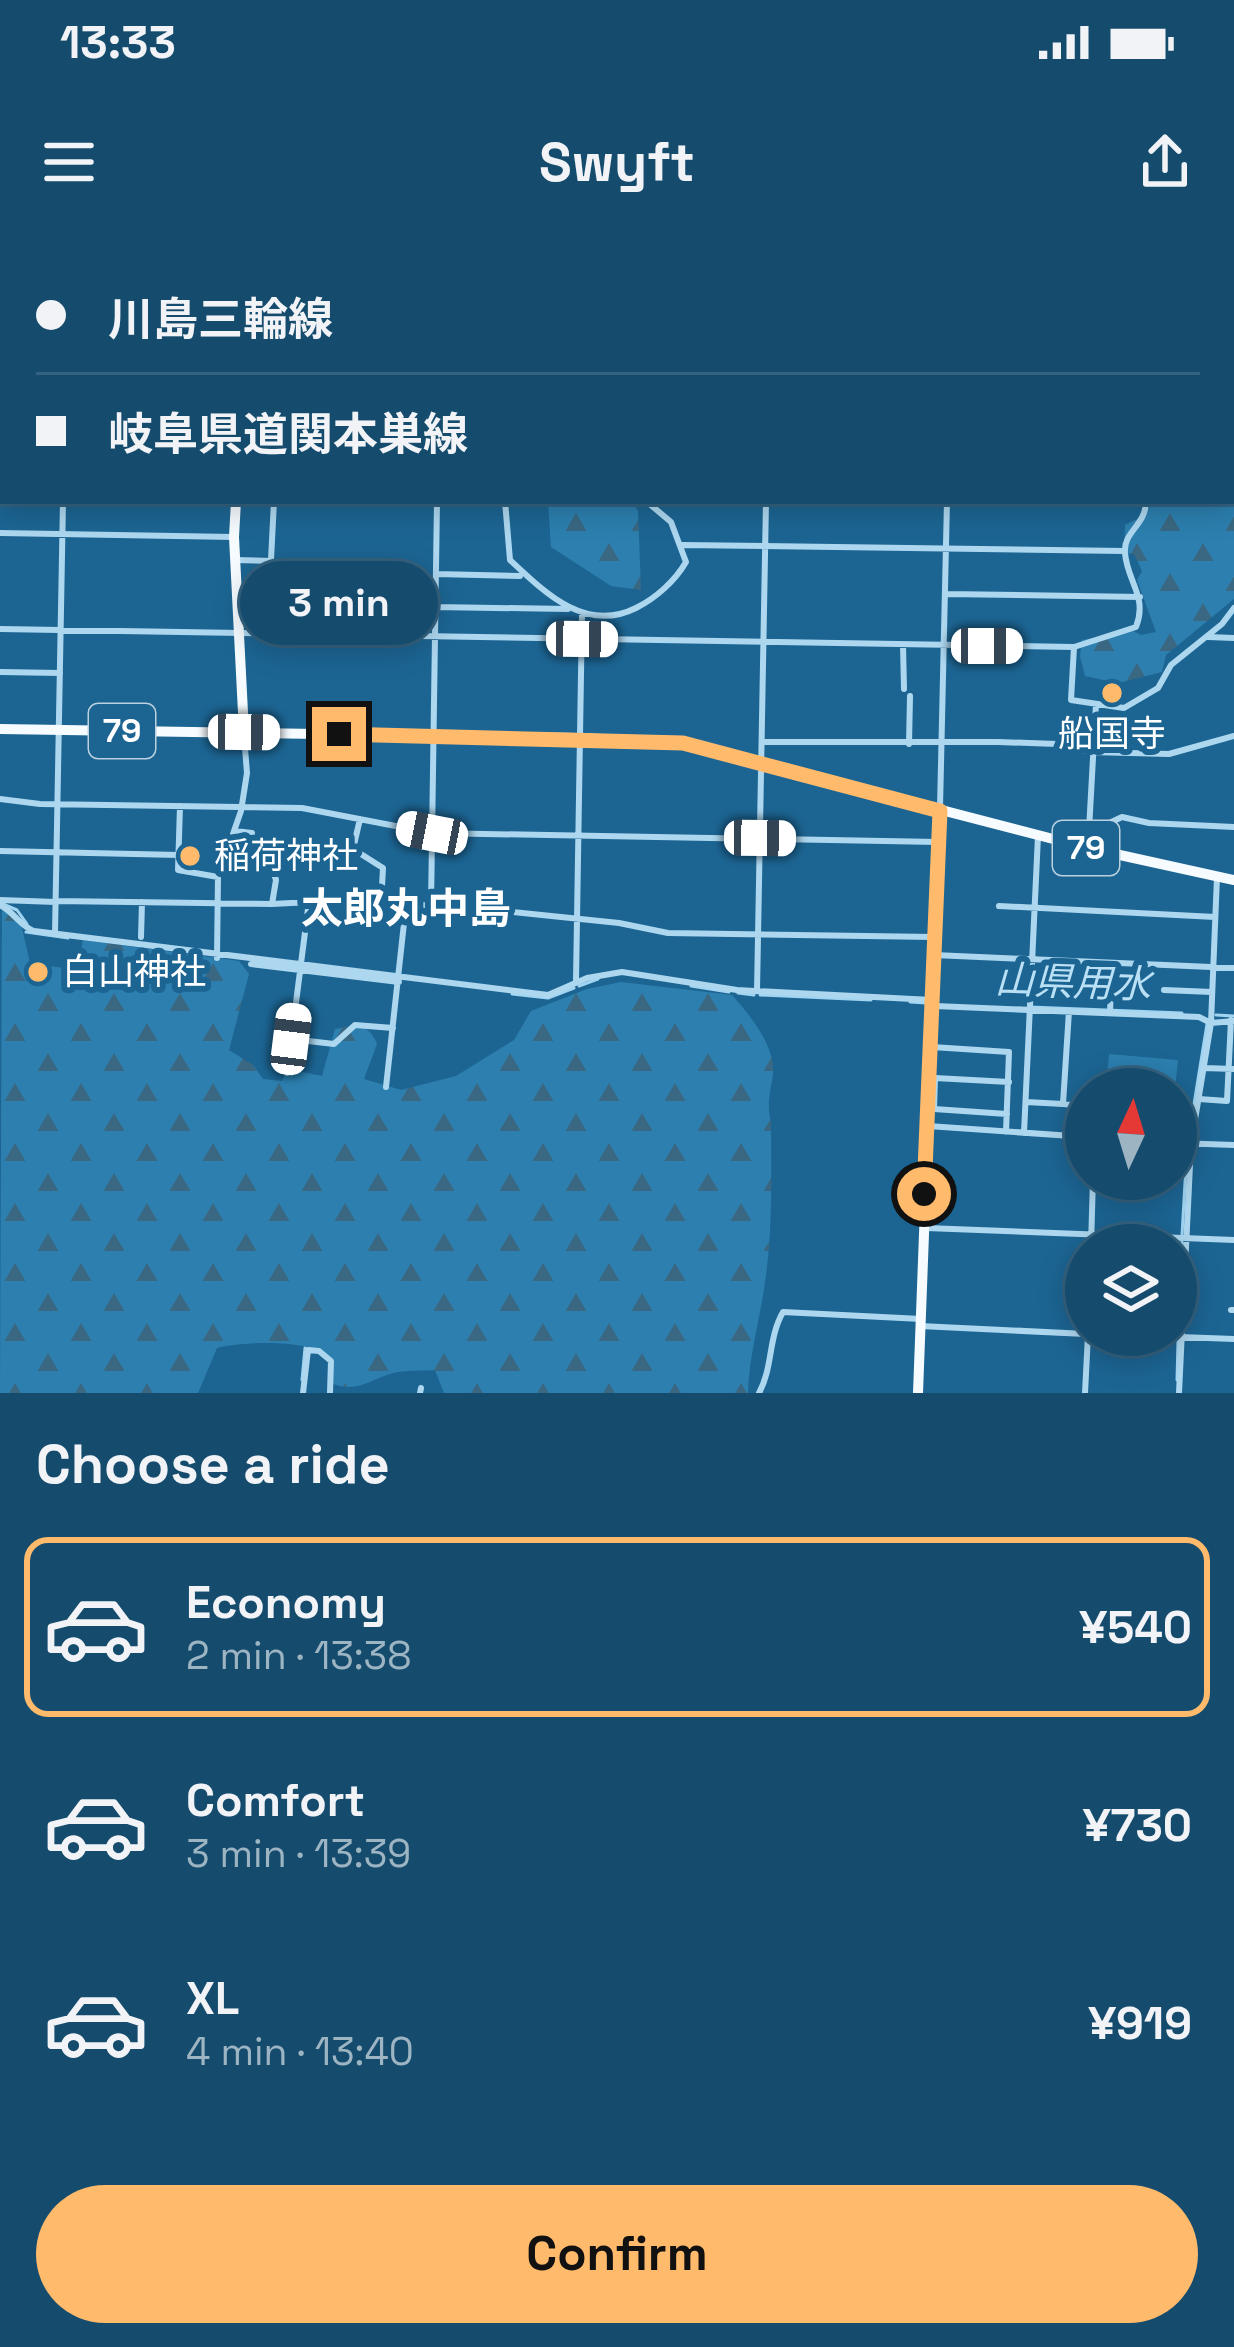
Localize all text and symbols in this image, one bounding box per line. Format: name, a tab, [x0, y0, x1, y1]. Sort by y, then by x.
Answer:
text: 13:33	[60, 14, 176, 71]
text: Swyft	[539, 128, 695, 197]
icon: menu	[36, 129, 102, 195]
icon: share	[1132, 129, 1198, 195]
text: 川島三輪線	[108, 291, 333, 348]
text: 岐阜県道関本巣線	[108, 406, 468, 463]
callout: 3 min	[240, 560, 438, 644]
text: 3 min	[288, 578, 390, 627]
car	[546, 620, 618, 658]
car	[951, 628, 1023, 664]
marker: 船国寺	[1099, 680, 1125, 706]
road number: 79	[89, 704, 155, 758]
route end	[312, 707, 366, 761]
place label: 船国寺	[1058, 711, 1166, 757]
car	[208, 713, 280, 751]
car	[393, 808, 471, 858]
car	[724, 819, 796, 857]
road number: 79	[1053, 821, 1119, 875]
place label: 稲荷神社	[214, 833, 358, 879]
marker: 稲荷神社	[177, 843, 203, 869]
district label: 太郎丸中島	[301, 882, 511, 935]
place label: 白山神社	[62, 949, 206, 995]
water label: 山県用水	[994, 955, 1156, 1009]
marker: 白山神社	[25, 959, 51, 985]
car	[269, 1001, 313, 1077]
north arrow	[1065, 1068, 1197, 1200]
map controls	[1065, 1068, 1197, 1356]
route start	[897, 1167, 951, 1221]
button: layers	[1065, 1224, 1197, 1356]
text: Choose a ride	[36, 1430, 390, 1499]
icon: car	[42, 1573, 150, 1681]
text: Economy	[186, 1574, 386, 1631]
text: ¥540	[1079, 1599, 1192, 1656]
text: 2 min · 13:38	[186, 1631, 411, 1680]
icon: car	[42, 1771, 150, 1879]
text: Comfort	[186, 1772, 365, 1829]
text: ¥730	[1083, 1797, 1192, 1854]
text: 3 min · 13:39	[186, 1829, 411, 1878]
icon: car	[42, 1969, 150, 2077]
text: XL	[186, 1970, 239, 2027]
text: ¥919	[1088, 1995, 1192, 2052]
text: 4 min · 13:40	[186, 2027, 414, 2076]
button: Confirm	[36, 2185, 1198, 2323]

